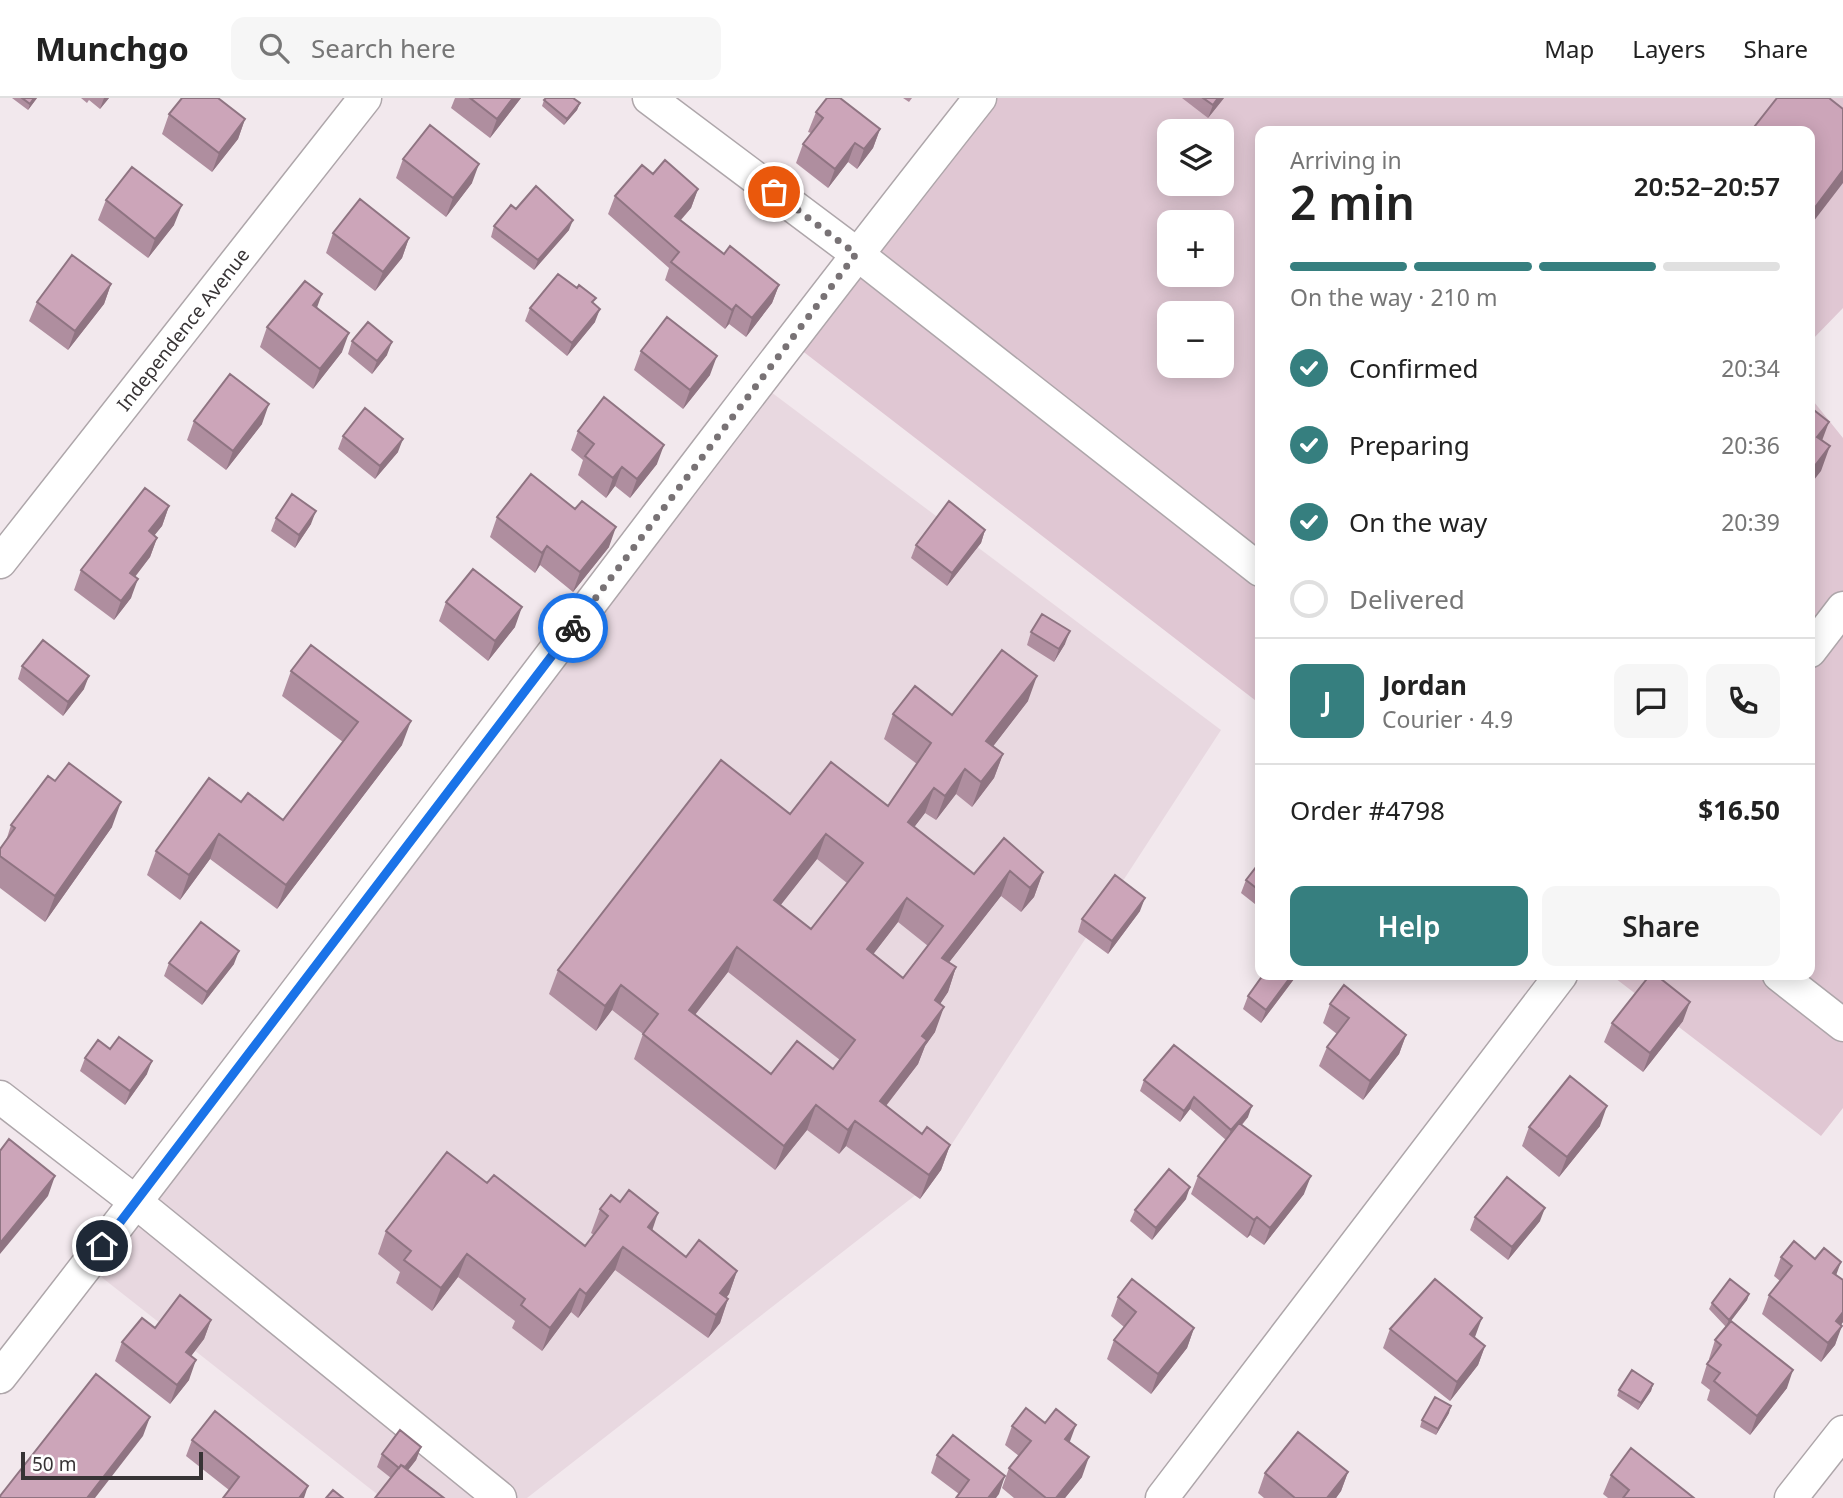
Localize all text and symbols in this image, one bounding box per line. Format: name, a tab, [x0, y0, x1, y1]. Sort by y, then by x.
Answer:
search box	[231, 17, 721, 80]
text: Munchgo	[35, 26, 189, 71]
icon: search	[255, 29, 293, 67]
text: Search here	[311, 30, 456, 66]
text: Map	[1544, 32, 1594, 65]
text: Layers	[1632, 32, 1706, 65]
text: Share	[1744, 32, 1808, 65]
map controls	[1157, 119, 1234, 378]
button: layers	[1157, 119, 1234, 196]
text: Arriving in	[1290, 144, 1402, 176]
pin	[744, 162, 804, 222]
text: 20:52–20:57	[1634, 168, 1780, 204]
text: 2 min	[1290, 171, 1415, 233]
icon: bag	[755, 173, 793, 211]
button: +	[1157, 210, 1234, 287]
street label: Independence Avenue	[111, 243, 255, 416]
text: On the way · 210 m	[1290, 281, 1497, 313]
button: −	[1157, 301, 1234, 378]
icon: check	[1290, 349, 1328, 387]
text: Confirmed	[1349, 350, 1479, 386]
text: 20:34	[1721, 352, 1780, 384]
icon: check	[1290, 426, 1328, 464]
text: Preparing	[1349, 427, 1470, 463]
text: 20:36	[1721, 429, 1780, 461]
icon: check	[1290, 503, 1328, 541]
text: On the way	[1349, 504, 1487, 540]
text: 20:39	[1721, 506, 1780, 538]
text: Delivered	[1349, 581, 1465, 617]
courier	[538, 593, 608, 663]
icon: bike	[554, 609, 592, 647]
button: chat	[1614, 664, 1688, 738]
button: phone	[1706, 664, 1780, 738]
text: Jordan	[1382, 667, 1467, 703]
text: J	[1323, 683, 1331, 719]
text: Courier · 4.9	[1382, 703, 1513, 735]
text: Order #4798	[1290, 792, 1445, 828]
text: $16.50	[1698, 792, 1780, 828]
button: Help	[1290, 886, 1528, 966]
button: Share	[1542, 886, 1780, 966]
pin	[72, 1216, 132, 1276]
icon: home	[83, 1227, 121, 1265]
scale bar	[21, 1449, 203, 1481]
text: 50 m	[32, 1451, 76, 1477]

